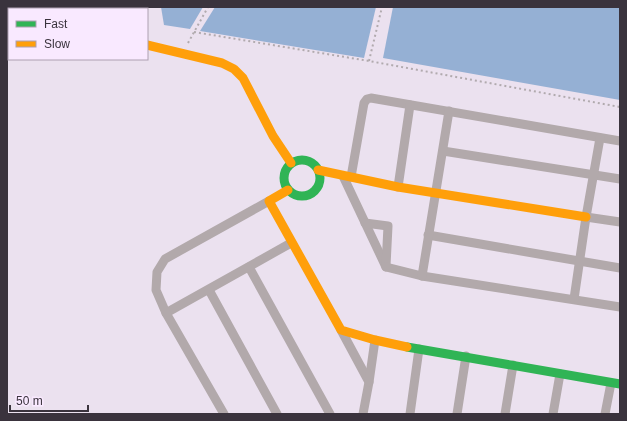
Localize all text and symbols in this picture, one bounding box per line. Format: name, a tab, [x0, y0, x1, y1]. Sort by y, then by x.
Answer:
legend	[8, 8, 148, 60]
text: Fast	[44, 17, 68, 31]
text: Slow	[44, 37, 70, 51]
scale bar	[10, 387, 88, 413]
text: 50 m	[16, 394, 43, 408]

